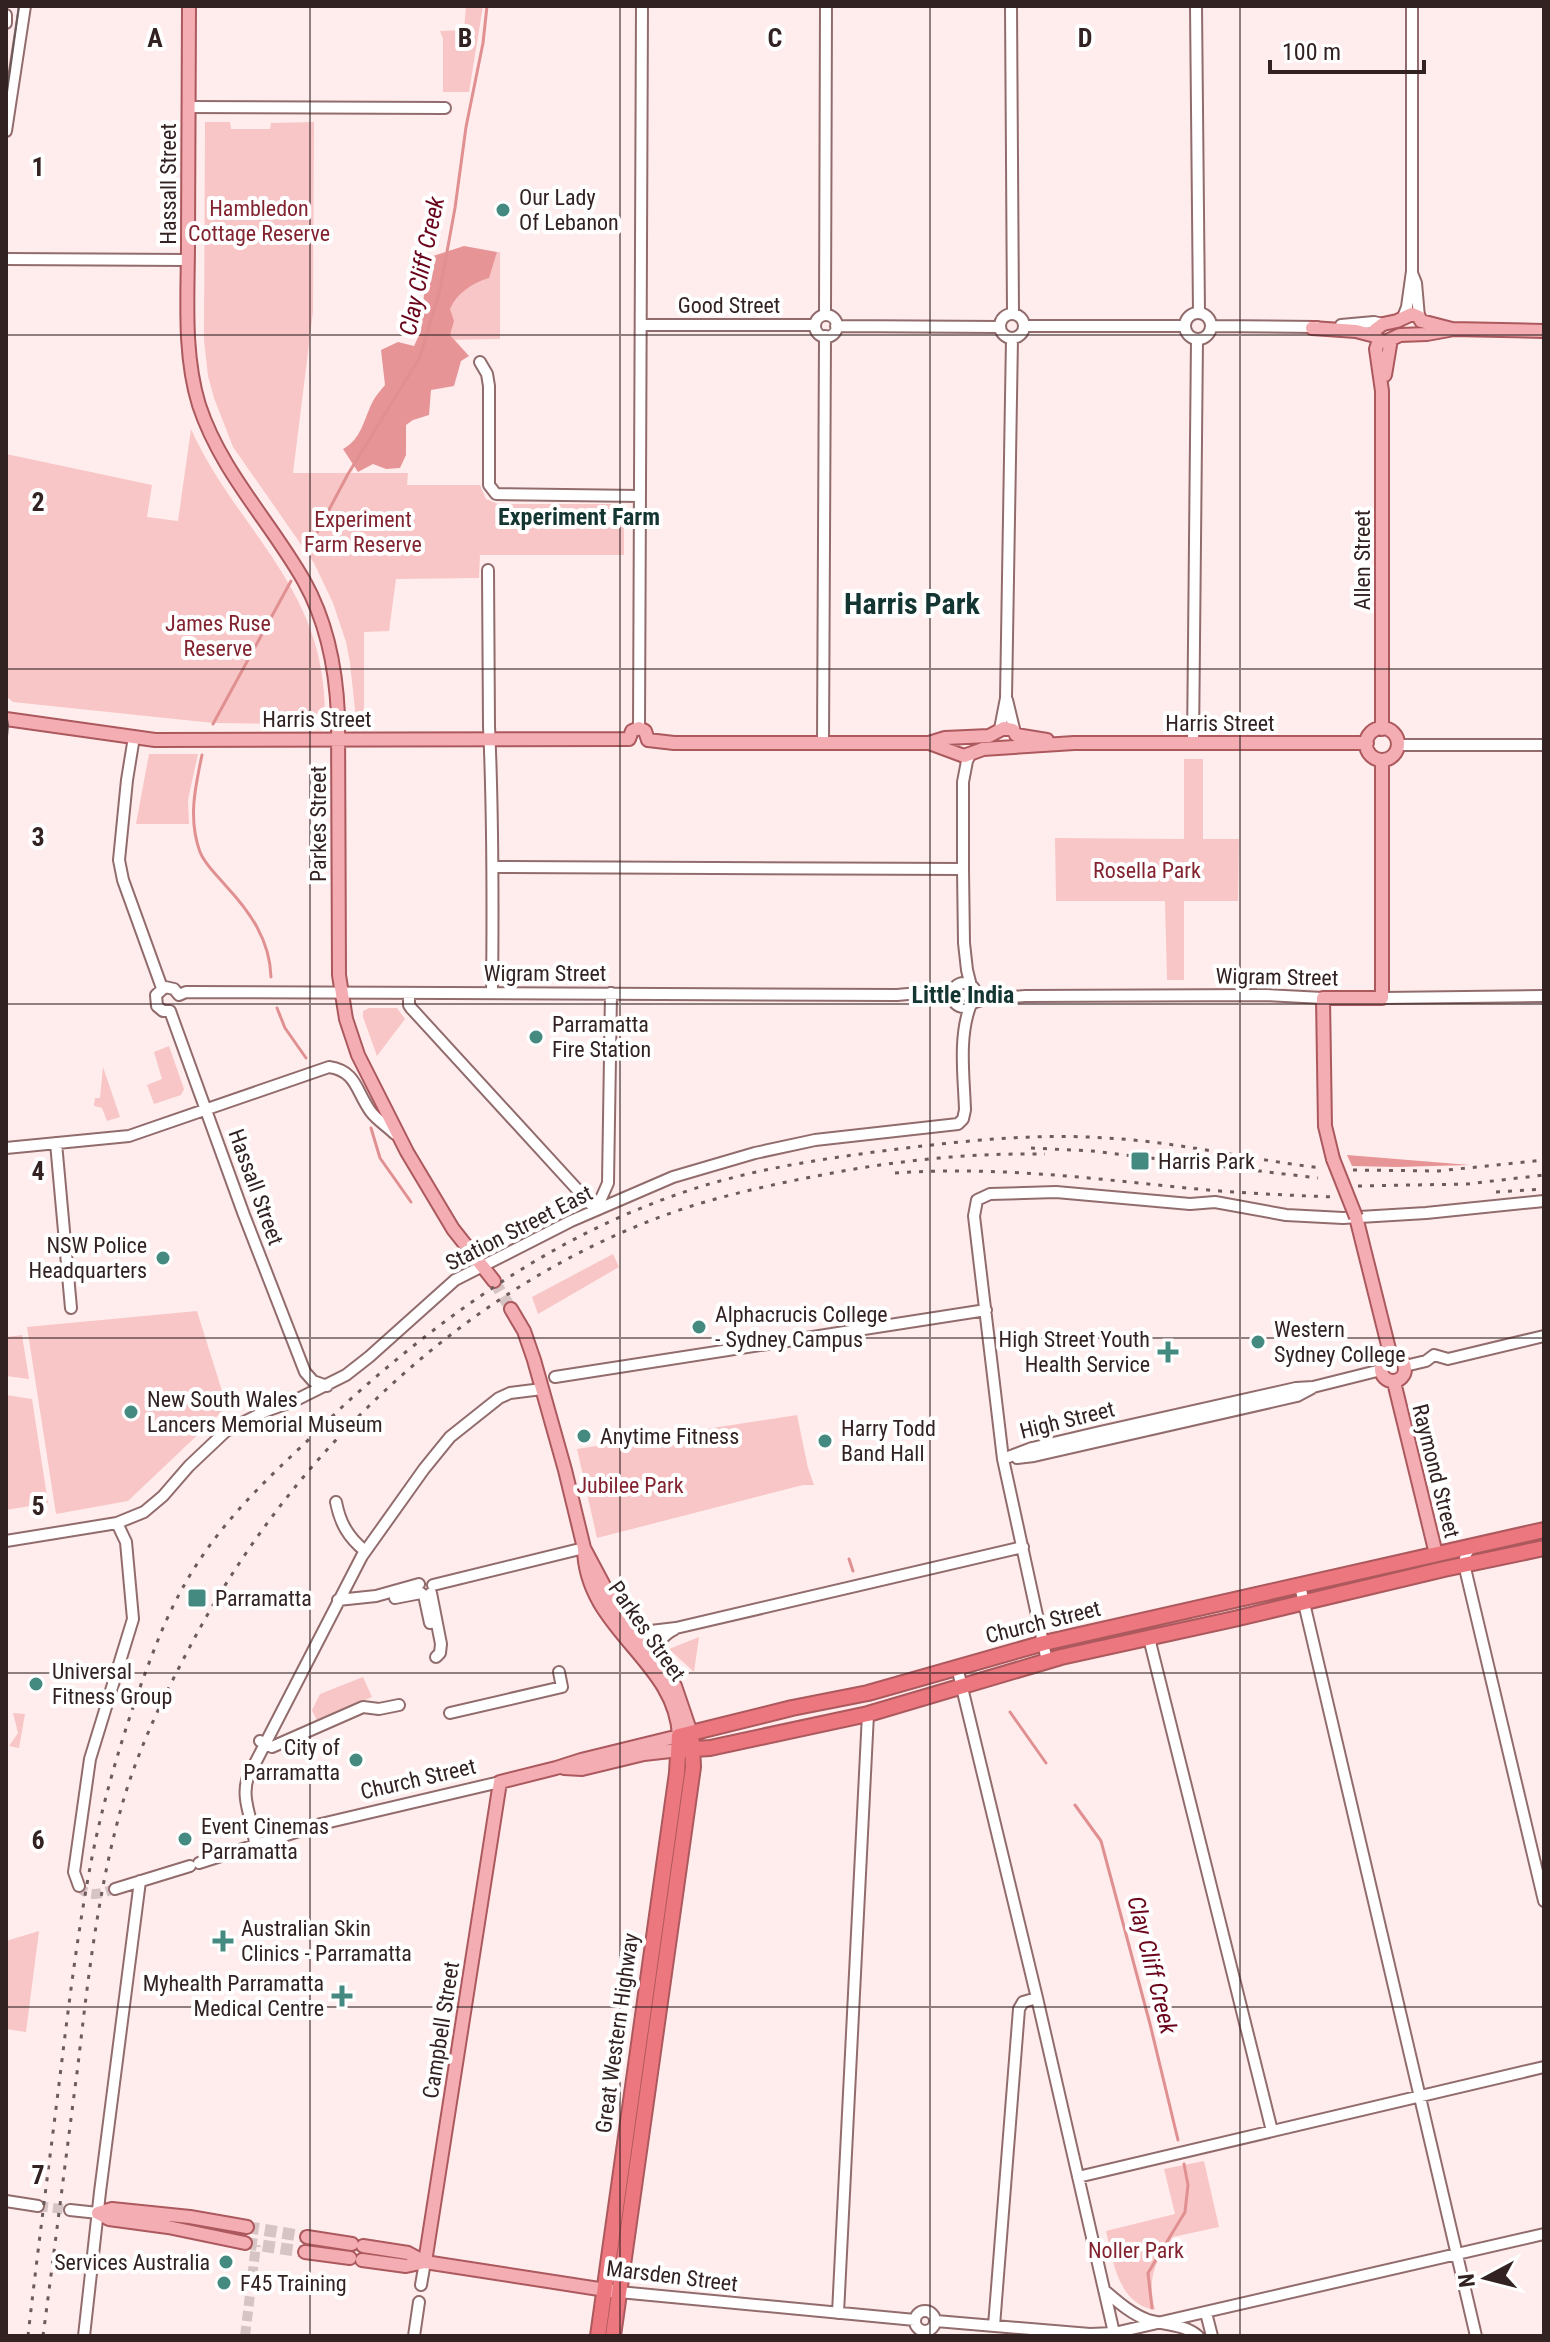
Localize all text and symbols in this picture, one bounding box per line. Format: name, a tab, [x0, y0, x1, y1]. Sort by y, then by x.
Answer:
text: A	[147, 23, 163, 53]
text: B	[458, 23, 472, 53]
text: C	[768, 23, 783, 53]
text: D	[1078, 23, 1092, 53]
scale bar	[1270, 24, 1424, 74]
text: 100 m	[1282, 38, 1341, 66]
street label: Hassall Street	[156, 123, 181, 245]
text: 1	[31, 152, 45, 182]
place label: Our Lady Of Lebanon	[519, 185, 619, 235]
water label: Clay Cliff Creek	[394, 194, 450, 338]
park label: Hambledon Cottage Reserve	[188, 196, 330, 246]
marker: Our Lady Of Lebanon	[494, 201, 512, 219]
street label: Good Street	[678, 293, 780, 318]
text: 2	[31, 487, 45, 517]
district label: Experiment Farm	[498, 503, 660, 531]
park label: Experiment Farm Reserve	[304, 507, 422, 557]
street label: Allen Street	[1350, 510, 1375, 610]
district label: Harris Park	[844, 586, 981, 621]
park label: James Ruse Reserve	[165, 611, 271, 661]
street label: Harris Street	[262, 707, 372, 732]
street label: Harris Street	[1165, 711, 1275, 736]
street label: Parkes Street	[306, 766, 331, 882]
text: 3	[31, 822, 45, 852]
park label: Rosella Park	[1093, 858, 1201, 883]
street label: Wigram Street	[484, 961, 606, 986]
street label: Wigram Street	[1215, 963, 1339, 991]
district label: Little India	[912, 981, 1014, 1009]
place label: Parramatta Fire Station	[552, 1012, 651, 1062]
marker: Parramatta Fire Station	[527, 1028, 545, 1046]
street label: Hassall Street	[223, 1126, 289, 1248]
place label: Harris Park	[1158, 1149, 1255, 1174]
marker: Harris Park	[1129, 1150, 1151, 1172]
text: 4	[31, 1156, 45, 1186]
street label: Station Street East	[441, 1180, 597, 1276]
place label: NSW Police Headquarters	[29, 1233, 147, 1283]
marker: NSW Police Headquarters	[154, 1249, 172, 1267]
place label: Alphacrucis College - Sydney Campus	[715, 1302, 888, 1352]
place label: Western Sydney College	[1274, 1317, 1405, 1367]
marker: Alphacrucis College - Sydney Campus	[690, 1318, 708, 1336]
place label: High Street Youth Health Service	[999, 1327, 1150, 1377]
marker: Western Sydney College	[1249, 1333, 1267, 1351]
marker: High Street Youth Health Service	[1157, 1341, 1179, 1363]
place label: New South Wales Lancers Memorial Museum	[147, 1387, 383, 1437]
street label: High Street	[1017, 1396, 1117, 1444]
street label: Raymond Street	[1407, 1402, 1465, 1540]
marker: New South Wales Lancers Memorial Museum	[122, 1403, 140, 1421]
place label: Harry Todd Band Hall	[841, 1416, 936, 1466]
place label: Anytime Fitness	[600, 1424, 739, 1449]
marker: Anytime Fitness	[575, 1427, 593, 1445]
marker: Harry Todd Band Hall	[816, 1432, 834, 1450]
park label: Jubilee Park	[576, 1473, 684, 1498]
text: 5	[31, 1491, 45, 1521]
street label: Parkes Street	[604, 1576, 690, 1686]
place label: Parramatta	[215, 1586, 312, 1611]
marker: Parramatta	[186, 1587, 208, 1609]
street label: Church Street	[983, 1596, 1103, 1648]
place label: Universal Fitness Group	[52, 1659, 172, 1709]
marker: Universal Fitness Group	[27, 1675, 45, 1693]
place label: City of Parramatta	[243, 1735, 340, 1785]
marker: City of Parramatta	[347, 1751, 365, 1769]
street label: Church Street	[358, 1754, 478, 1804]
place label: Event Cinemas Parramatta	[201, 1814, 329, 1864]
text: 6	[31, 1825, 45, 1855]
marker: Event Cinemas Parramatta	[176, 1830, 194, 1848]
water label: Clay Cliff Creek	[1121, 1893, 1183, 2037]
place label: Australian Skin Clinics - Parramatta	[241, 1916, 412, 1966]
marker: Australian Skin Clinics - Parramatta	[212, 1930, 234, 1952]
street label: Great Western Highway	[591, 1931, 643, 2135]
street label: Campbell Street	[418, 1960, 464, 2100]
place label: Myhealth Parramatta Medical Centre	[143, 1971, 324, 2021]
marker: Myhealth Parramatta Medical Centre	[331, 1985, 353, 2007]
text: 7	[31, 2160, 45, 2190]
park label: Noller Park	[1088, 2238, 1184, 2263]
north arrow	[1446, 2238, 1526, 2318]
place label: Services Australia	[54, 2250, 210, 2275]
marker: Services Australia	[217, 2253, 235, 2271]
street label: Marsden Street	[605, 2256, 739, 2296]
place label: F45 Training	[240, 2271, 347, 2296]
text: N	[1453, 2272, 1480, 2289]
marker: F45 Training	[215, 2274, 233, 2292]

